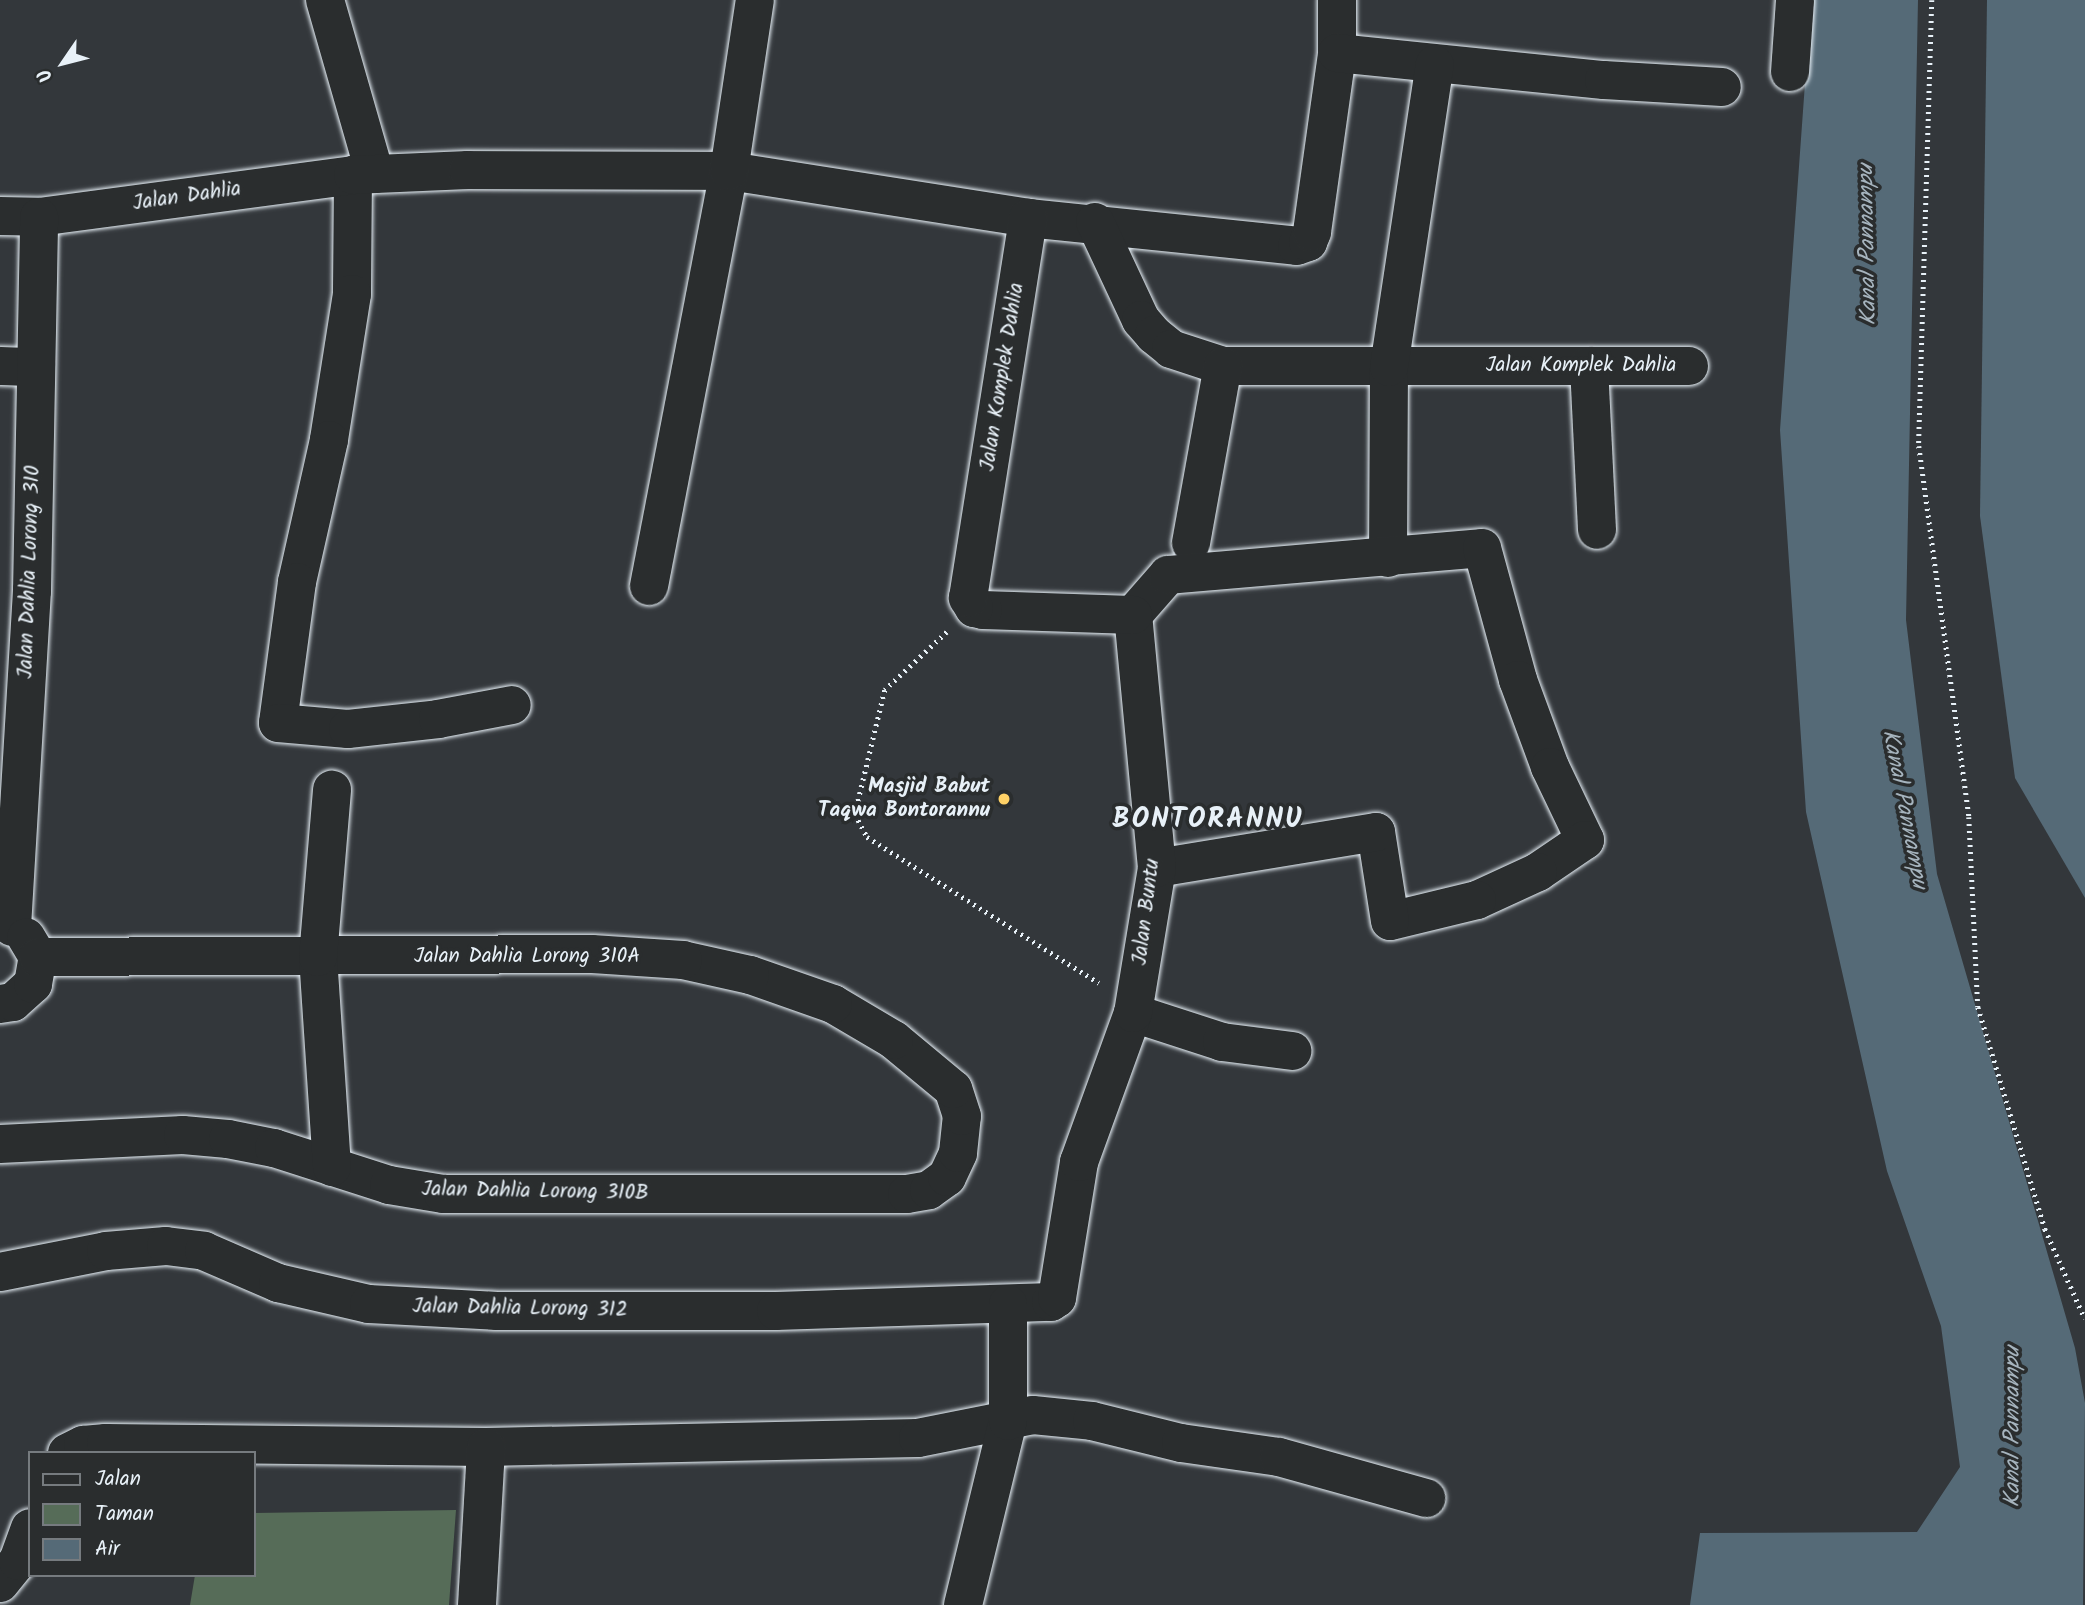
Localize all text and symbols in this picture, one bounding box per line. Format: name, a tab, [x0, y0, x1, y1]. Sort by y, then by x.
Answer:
north arrow	[28, 28, 98, 98]
text: U	[30, 62, 61, 88]
water label: Kanal Pannampu	[1853, 164, 1883, 326]
street label: Jalan Dahlia	[131, 177, 243, 217]
street label: Jalan Komplek Dahlia	[976, 281, 1030, 473]
street label: Jalan Komplek Dahlia	[1486, 353, 1676, 379]
street label: Jalan Dahlia Lorong 310	[14, 465, 46, 679]
water label: Kanal Pannampu	[1875, 727, 1933, 891]
place label: Masjid Babut Taqwa Bontorannu	[818, 774, 990, 824]
marker: Masjid Babut Taqwa Bontorannu	[996, 791, 1012, 807]
district label: BONTORANNU	[1114, 803, 1302, 837]
street label: Jalan Buntu	[1128, 857, 1166, 967]
street label: Jalan Dahlia Lorong 310A	[414, 944, 640, 970]
street label: Jalan Dahlia Lorong 310B	[421, 1177, 649, 1207]
street label: Jalan Dahlia Lorong 312	[412, 1295, 628, 1323]
water label: Kanal Pannampu	[1999, 1346, 2027, 1508]
legend	[28, 1451, 256, 1577]
text: Jalan	[95, 1463, 141, 1496]
text: Taman	[95, 1498, 154, 1531]
text: Air	[95, 1533, 120, 1566]

